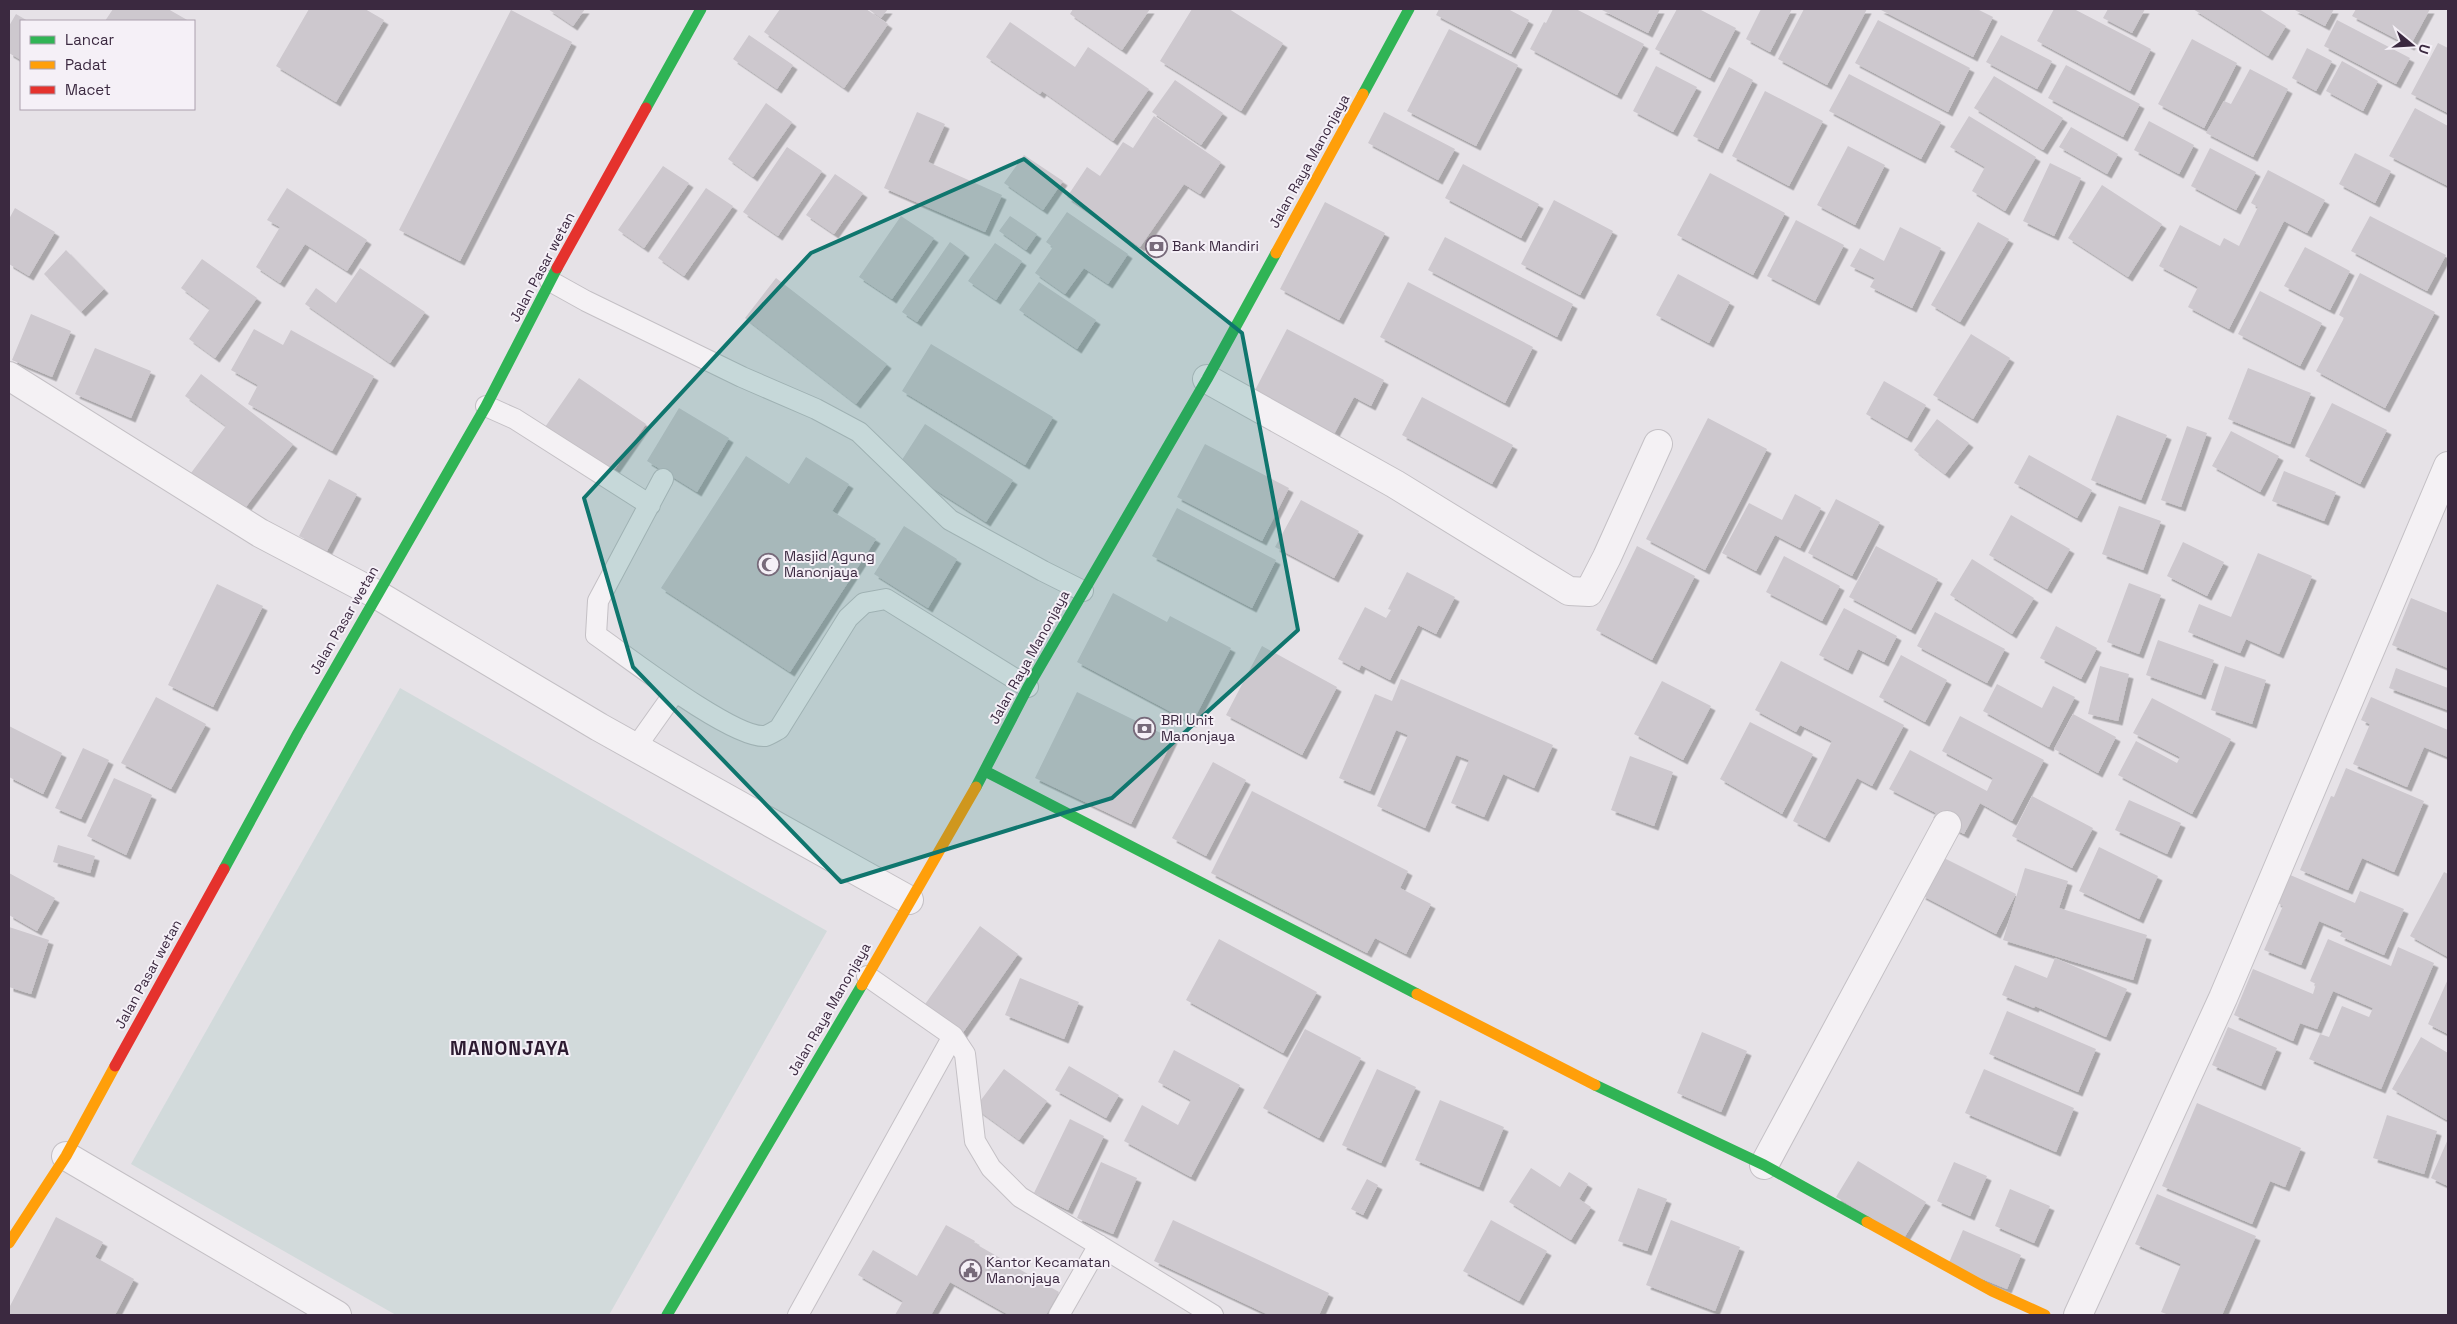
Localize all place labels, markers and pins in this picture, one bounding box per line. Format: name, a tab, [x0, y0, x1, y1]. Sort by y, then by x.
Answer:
bank icon: Bank Mandiri	[1144, 234, 1168, 258]
place label: Bank Mandiri	[1172, 237, 1259, 255]
place label: Masjid Agung Manonjaya	[784, 547, 875, 581]
mosque icon: Masjid Agung Manonjaya	[756, 552, 780, 576]
place label: BRI Unit Manonjaya	[1161, 711, 1235, 745]
bank icon: BRI Unit Manonjaya	[1133, 716, 1157, 740]
place label: Kantor Kecamatan Manonjaya	[986, 1253, 1110, 1287]
public building icon: Kantor Kecamatan Manonjaya	[958, 1258, 982, 1282]

